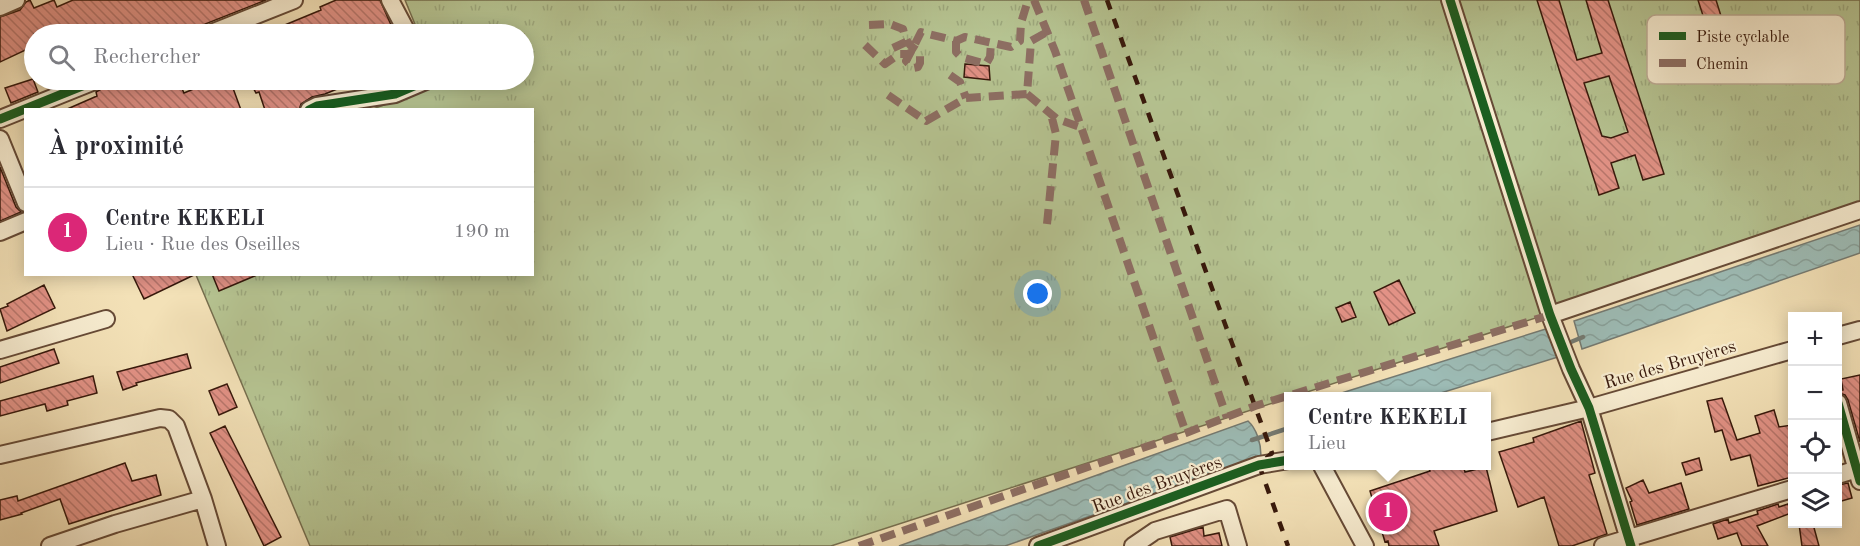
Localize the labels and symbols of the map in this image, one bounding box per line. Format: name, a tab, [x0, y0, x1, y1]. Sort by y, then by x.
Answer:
legend	[1647, 15, 1845, 84]
text: Piste cyclable	[1696, 30, 1789, 46]
text: Chemin	[1696, 57, 1749, 73]
your location	[1023, 279, 1052, 308]
street label: Rue des Bruyères	[1602, 337, 1738, 393]
street label: Rue des Bruyères	[1090, 453, 1225, 517]
pin: 1	[1368, 490, 1408, 534]

